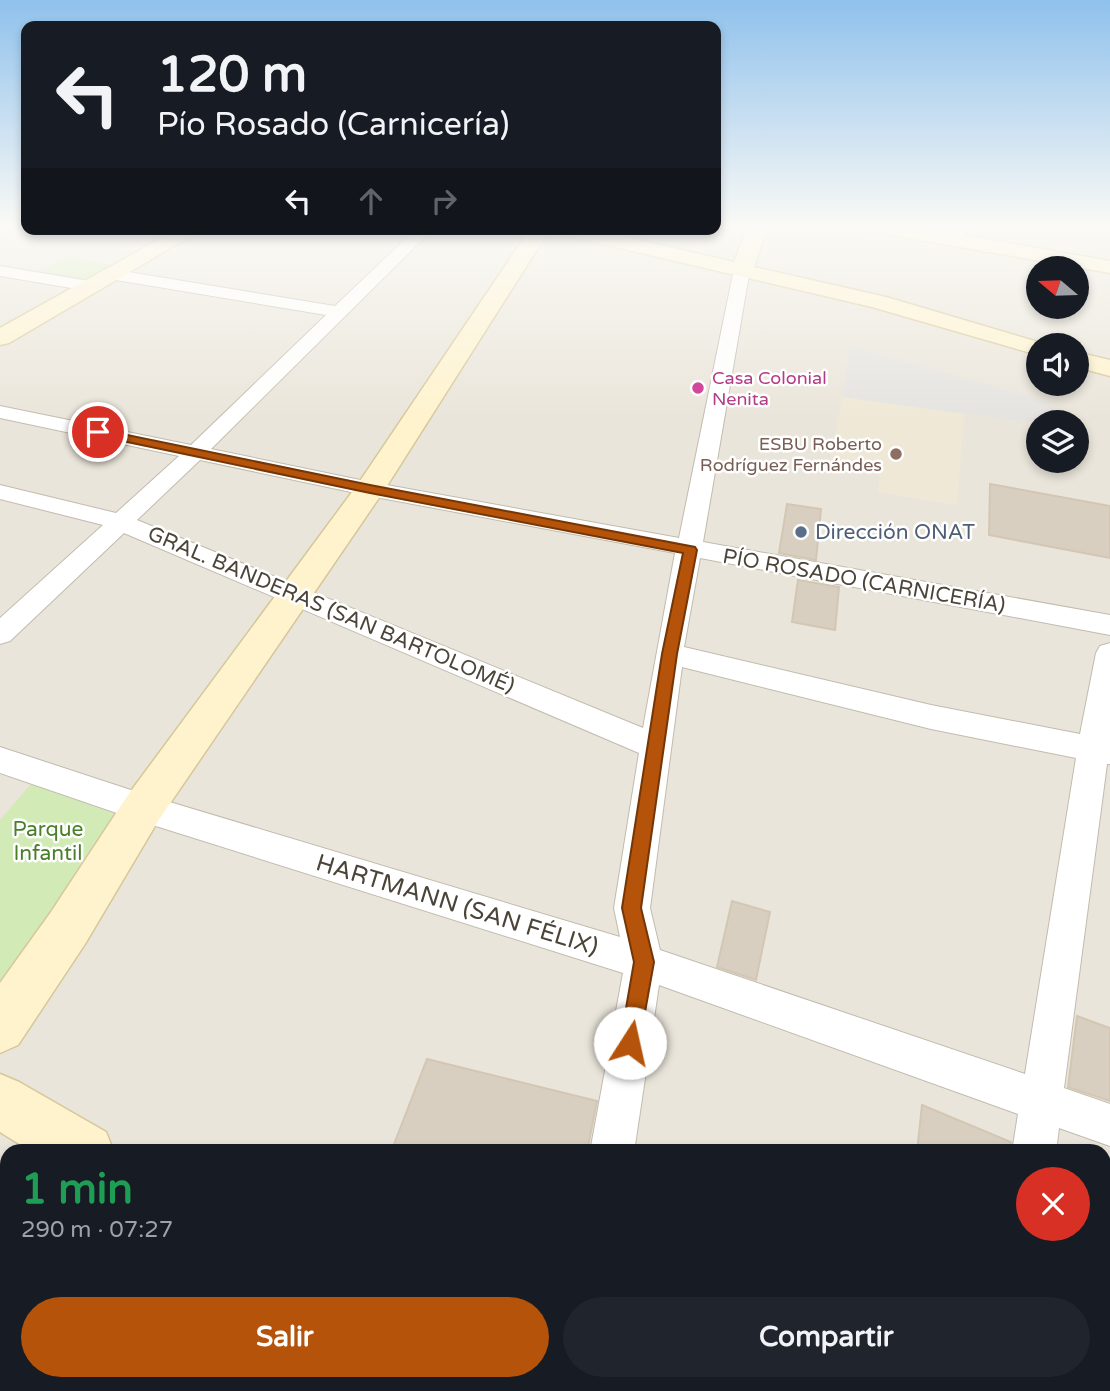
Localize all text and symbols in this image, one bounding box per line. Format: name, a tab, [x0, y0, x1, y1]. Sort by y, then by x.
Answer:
text: 120 m	[157, 46, 307, 105]
icon: left	[42, 49, 133, 140]
text: Pío Rosado (Carnicería)	[157, 106, 509, 144]
icon: left	[279, 182, 317, 220]
icon: ahead	[352, 182, 390, 220]
icon: right	[425, 182, 463, 220]
north arrow	[1026, 256, 1088, 318]
map controls	[1026, 256, 1089, 473]
button: sound	[1026, 333, 1089, 396]
place label: Casa Colonial Nenita	[712, 367, 827, 410]
marker: Casa Colonial Nenita	[690, 380, 706, 396]
pin	[68, 402, 128, 462]
button: layers	[1026, 410, 1089, 473]
icon: arrive	[79, 413, 117, 451]
place label: ESBU Roberto Rodríguez Fernándes	[700, 433, 882, 476]
marker: ESBU Roberto Rodríguez Fernándes	[888, 446, 904, 462]
place label: Dirección ONAT	[815, 520, 975, 545]
street label: GRAL. BANDERAS (SAN BARTOLOMÉ)	[144, 521, 518, 699]
marker: Dirección ONAT	[793, 524, 809, 540]
street label: PÍO ROSADO (CARNICERÍA)	[721, 544, 1007, 618]
park label: Parque Infantil	[12, 817, 84, 866]
street label: HARTMANN (SAN FÉLIX)	[312, 847, 602, 962]
position arrow	[593, 1006, 667, 1080]
text: 1 min	[21, 1164, 133, 1215]
button: close	[1016, 1167, 1090, 1241]
text: 290 m · 07:27	[21, 1216, 173, 1244]
button: Salir	[21, 1297, 549, 1377]
button: Compartir	[563, 1297, 1090, 1377]

